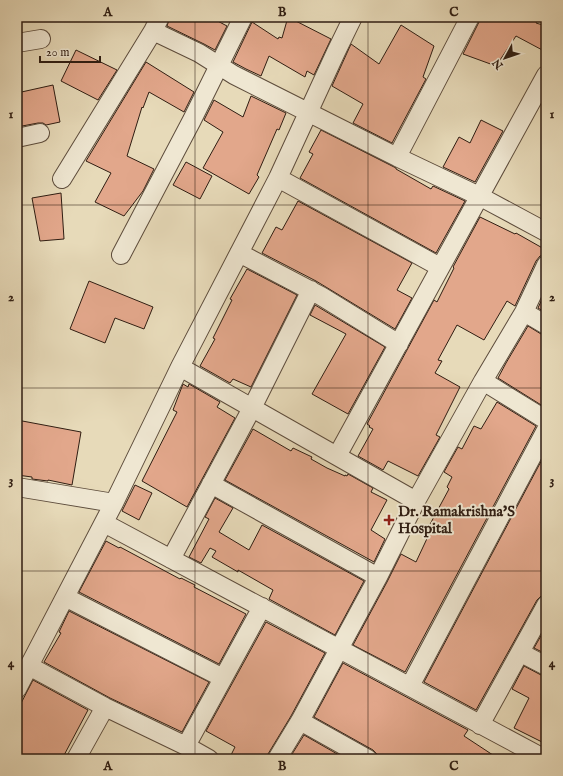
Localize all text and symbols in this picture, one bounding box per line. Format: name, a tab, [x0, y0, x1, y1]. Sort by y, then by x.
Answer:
text: A	[103, 4, 114, 21]
text: B	[278, 4, 287, 21]
text: C	[449, 4, 459, 21]
scale bar	[40, 38, 100, 64]
north arrow	[485, 38, 525, 78]
text: 20 m	[46, 45, 69, 60]
text: N	[489, 55, 507, 73]
text: 1	[9, 106, 14, 123]
text: 1	[550, 106, 555, 123]
text: 2	[8, 289, 14, 306]
text: 2	[549, 289, 555, 306]
text: 3	[9, 472, 14, 489]
text: 3	[550, 472, 555, 489]
place label: Dr. Ramakrishna'S Hospital	[398, 502, 515, 538]
marker: Dr. Ramakrishna'S Hospital	[383, 514, 395, 526]
text: 4	[8, 655, 15, 672]
text: 4	[549, 655, 556, 672]
text: A	[103, 758, 114, 775]
text: B	[278, 758, 287, 775]
text: C	[449, 758, 459, 775]

